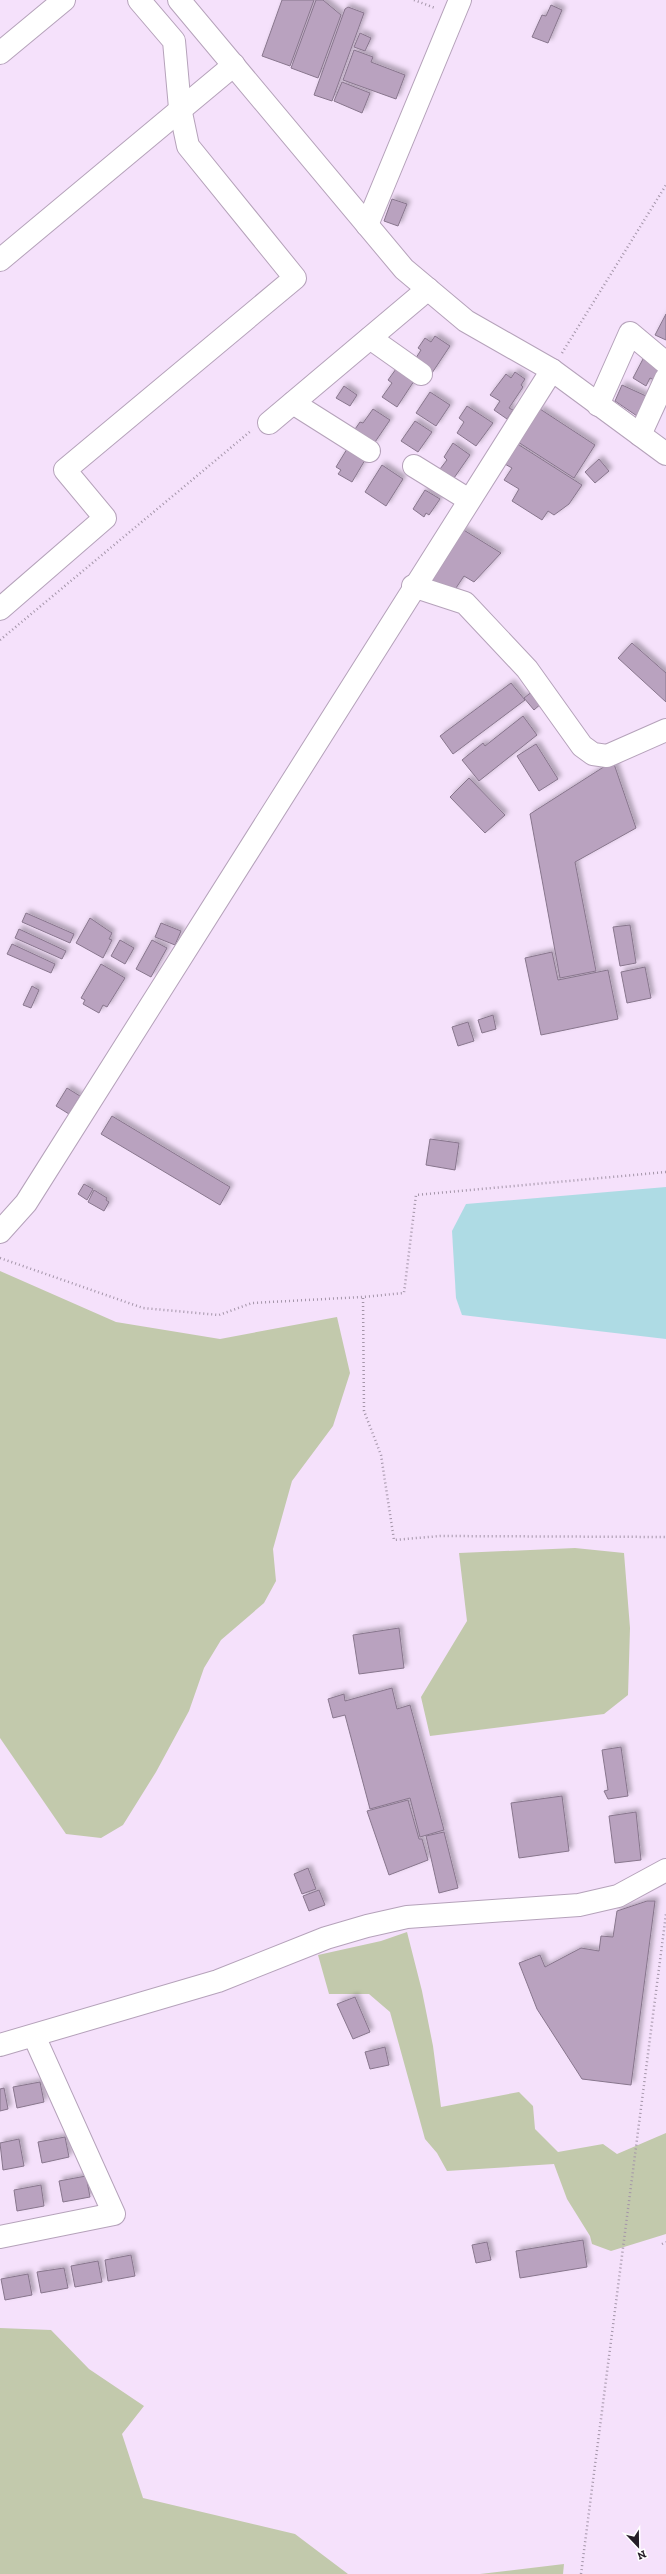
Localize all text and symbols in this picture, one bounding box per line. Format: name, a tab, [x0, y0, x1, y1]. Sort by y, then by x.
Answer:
north arrow	[618, 2526, 658, 2566]
text: N	[635, 2547, 648, 2563]

